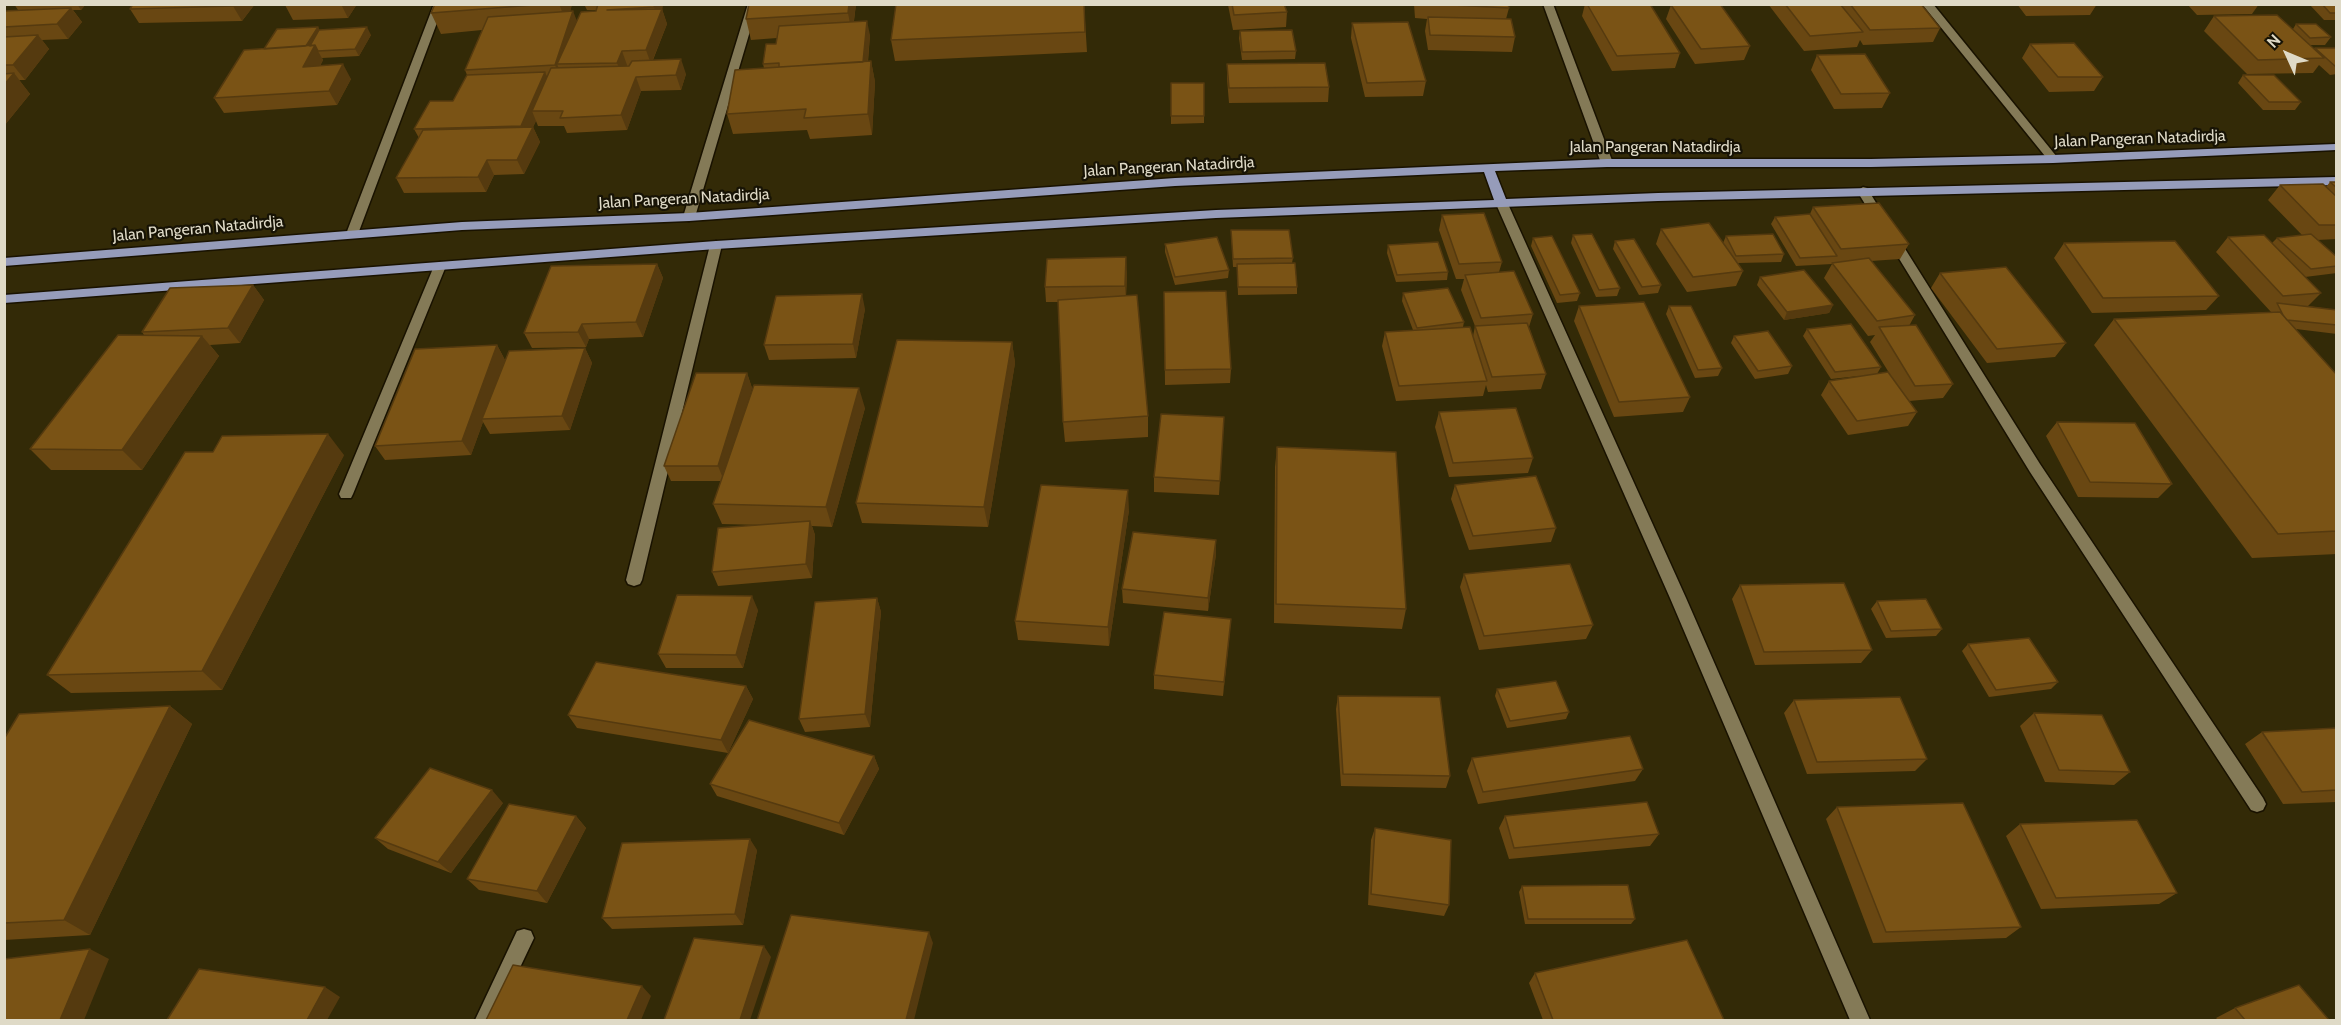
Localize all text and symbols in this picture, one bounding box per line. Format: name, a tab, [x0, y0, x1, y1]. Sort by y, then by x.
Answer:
north arrow	[2257, 24, 2317, 84]
text: N	[2263, 30, 2284, 52]
street label: Jalan Pangeran Natadirdja	[2054, 126, 2226, 152]
street label: Jalan Pangeran Natadirdja	[1569, 137, 1741, 157]
street label: Jalan Pangeran Natadirdja	[1083, 153, 1255, 181]
street label: Jalan Pangeran Natadirdja	[598, 185, 770, 213]
street label: Jalan Pangeran Natadirdja	[112, 212, 284, 246]

